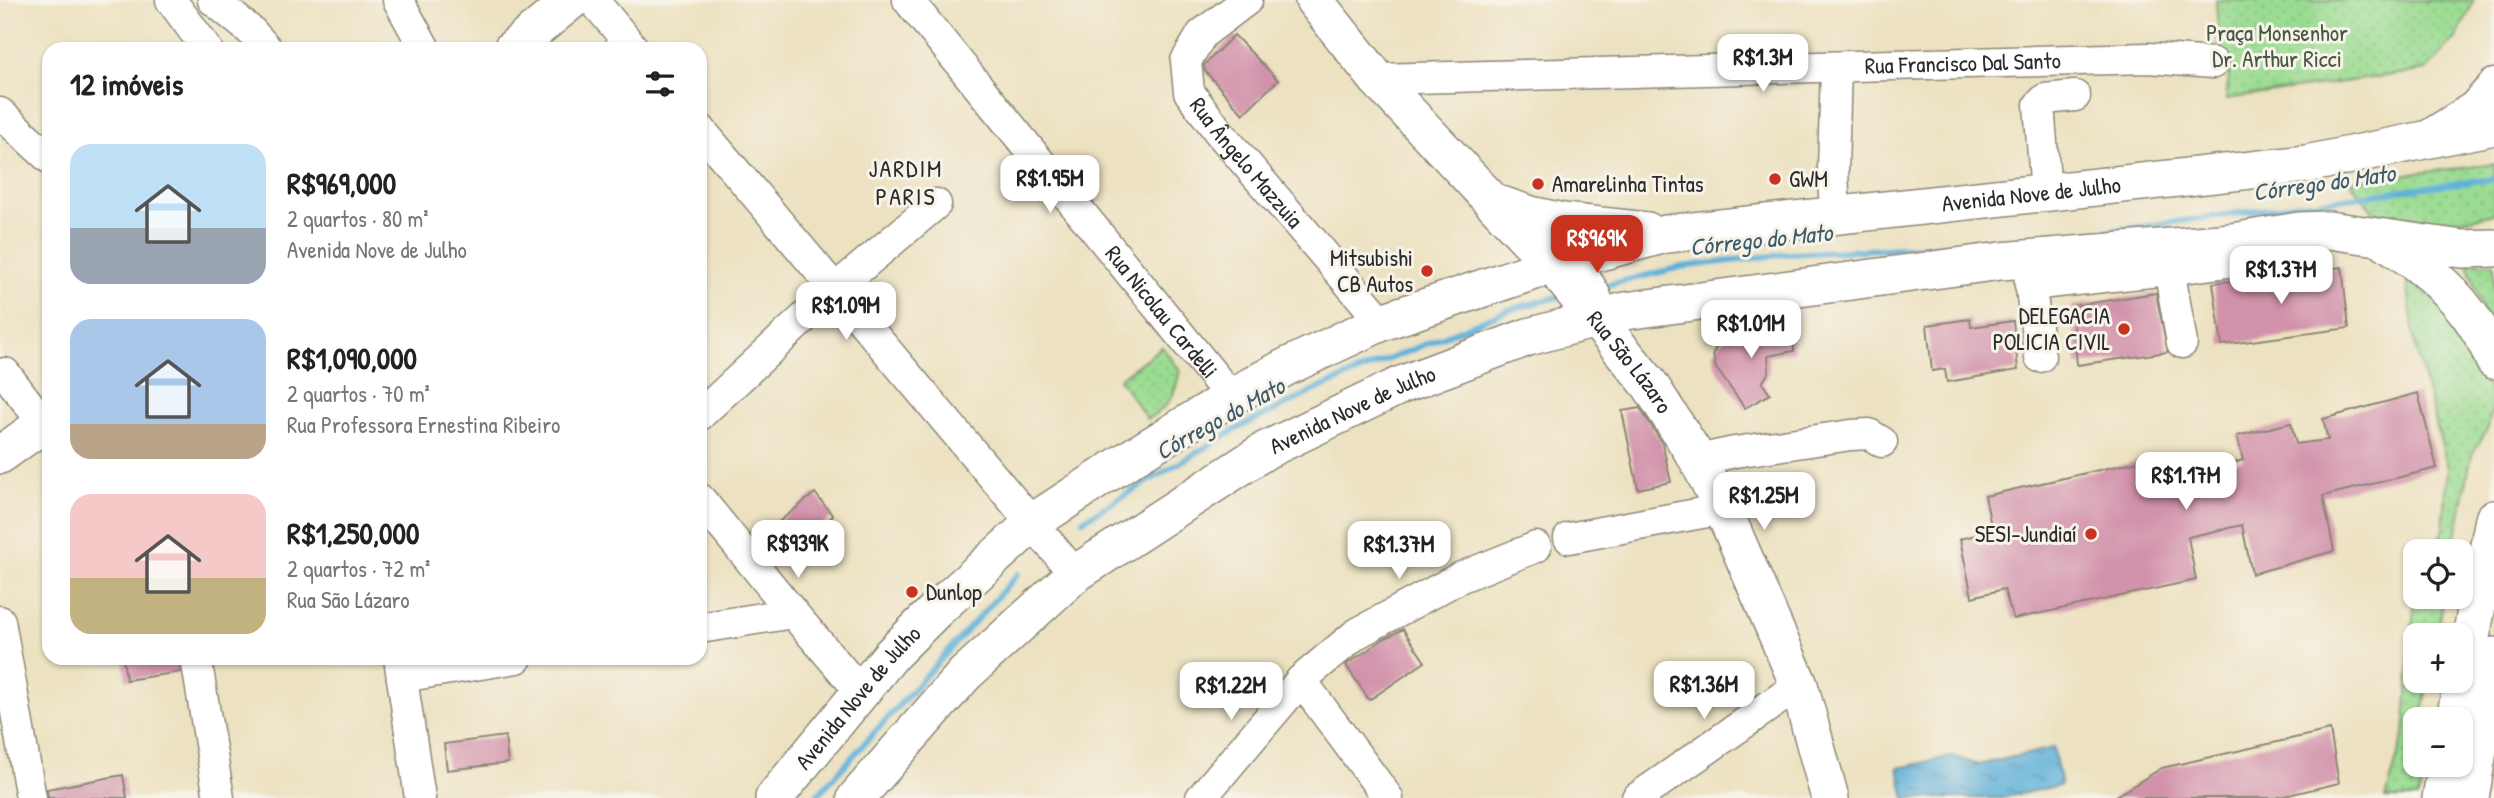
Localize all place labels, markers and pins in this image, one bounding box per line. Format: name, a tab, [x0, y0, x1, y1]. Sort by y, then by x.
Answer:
pin: R$1.3M	[1706, 34, 1820, 94]
pin: R$1.95M	[985, 156, 1115, 215]
place label: GWM	[1789, 163, 1828, 194]
place label: Amarelinha Tintas	[1552, 168, 1704, 199]
marker: GWM	[1767, 171, 1783, 187]
marker: Amarelinha Tintas	[1530, 176, 1546, 192]
pin: R$969K	[1540, 216, 1654, 275]
place label: Mitsubishi CB Autos	[1330, 242, 1413, 299]
pin: R$1.37M	[2216, 246, 2346, 306]
marker: Mitsubishi CB Autos	[1419, 263, 1435, 279]
pin: R$1.09M	[781, 282, 911, 342]
pin: R$1.01M	[1686, 300, 1816, 360]
place label: DELEGACIA POLICIA CIVIL	[1993, 300, 2110, 357]
marker: DELEGACIA POLICIA CIVIL	[2116, 321, 2132, 337]
pin: R$1.17M	[2121, 452, 2251, 512]
pin: R$1.25M	[1699, 472, 1829, 532]
place label: SESI-Jundiaí	[1975, 518, 2077, 549]
pin: R$939K	[741, 520, 855, 580]
pin: R$1.37M	[1334, 522, 1464, 581]
marker: SESI-Jundiaí	[2083, 526, 2099, 542]
place label: Dunlop	[926, 576, 982, 607]
marker: Dunlop	[904, 584, 920, 600]
pin: R$1.22M	[1166, 662, 1296, 722]
pin: R$1.36M	[1639, 662, 1769, 721]

